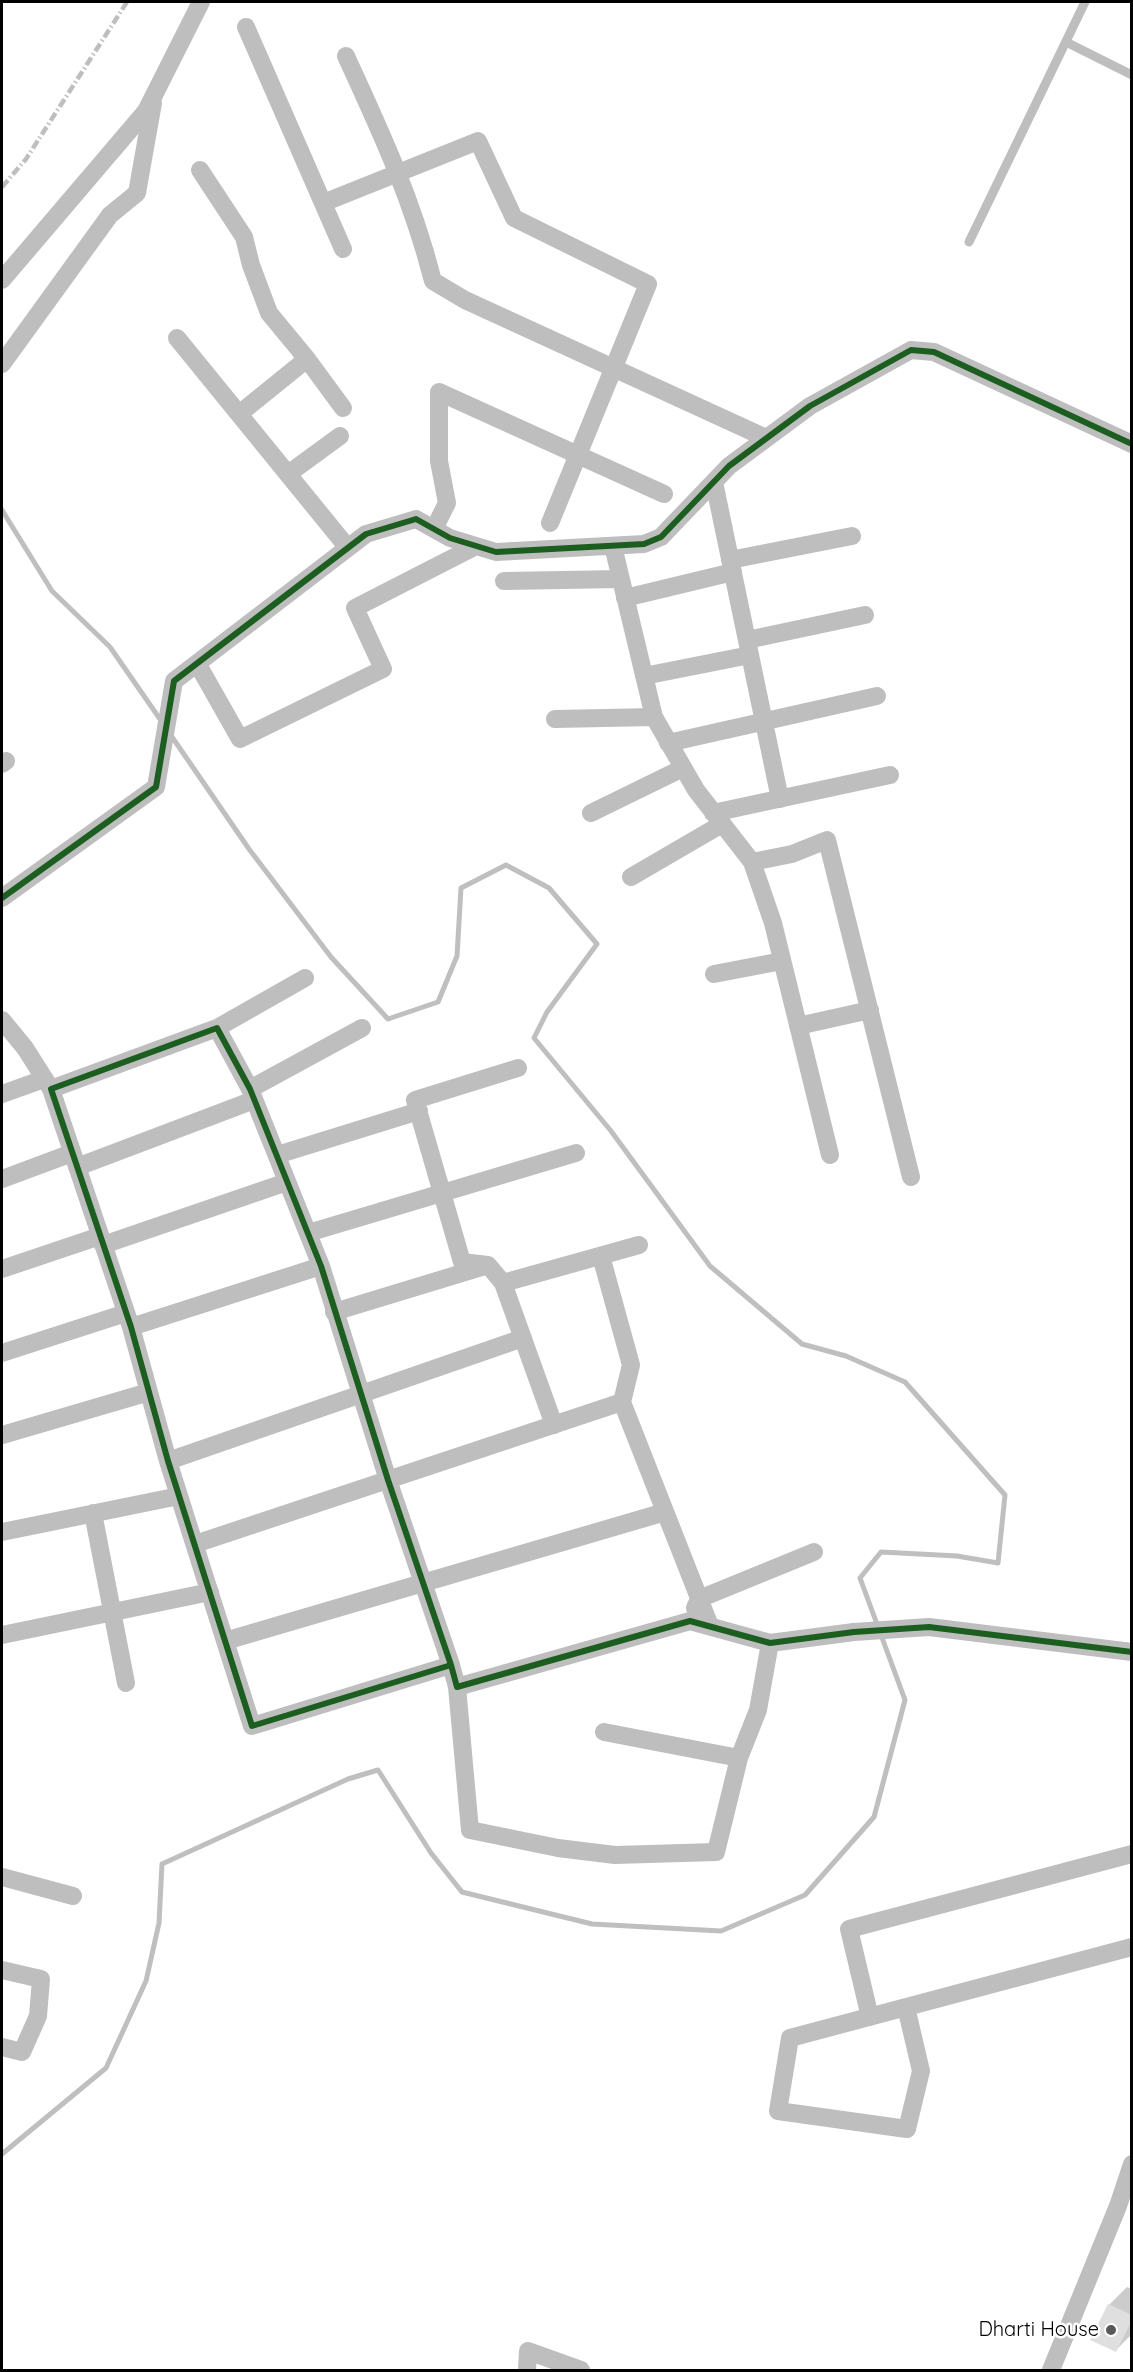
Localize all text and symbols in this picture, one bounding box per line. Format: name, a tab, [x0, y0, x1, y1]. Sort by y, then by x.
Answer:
place label: Dharti House	[978, 2318, 1099, 2342]
marker: Dharti House	[1104, 2323, 1118, 2337]

